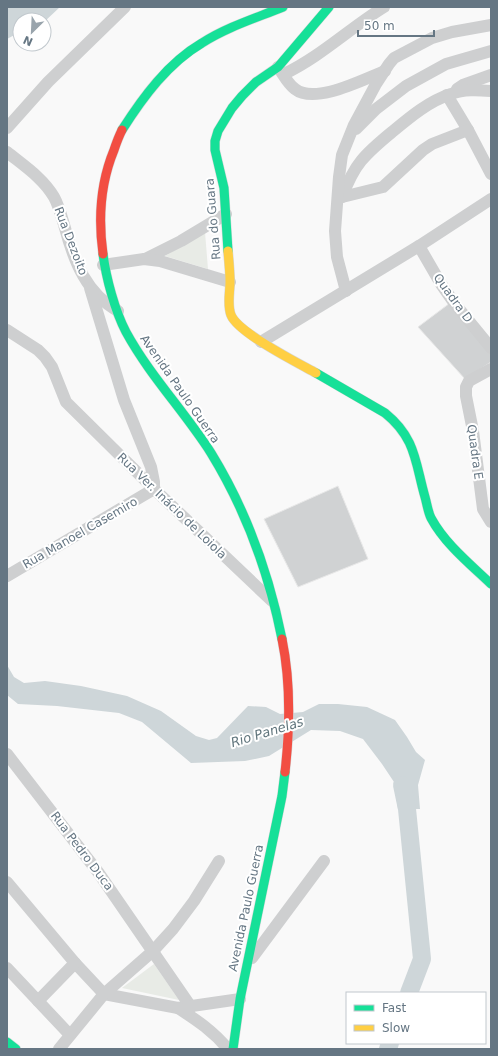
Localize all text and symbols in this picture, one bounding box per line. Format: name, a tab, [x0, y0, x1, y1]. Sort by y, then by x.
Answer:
north arrow	[12, 12, 52, 52]
scale bar	[358, 12, 434, 38]
text: 50 m	[364, 19, 395, 33]
text: N	[21, 33, 35, 48]
street label: Rua do Guara	[202, 178, 224, 260]
street label: Rua Dezoito	[52, 205, 90, 277]
street label: Quadra D	[430, 271, 476, 325]
street label: Avenida Paulo Guerra	[137, 332, 223, 446]
street label: Quadra E	[464, 423, 486, 481]
street label: Rua Ver. Inácio de Loiola	[115, 450, 229, 562]
street label: Rua Manoel Casemiro	[20, 494, 140, 572]
water label: Rio Panelas	[229, 714, 305, 750]
street label: Rua Pedro Duca	[48, 809, 116, 893]
street label: Avenida Paulo Guerra	[226, 843, 266, 973]
legend	[346, 992, 486, 1044]
text: Fast	[382, 1001, 406, 1015]
text: Slow	[382, 1021, 410, 1035]

